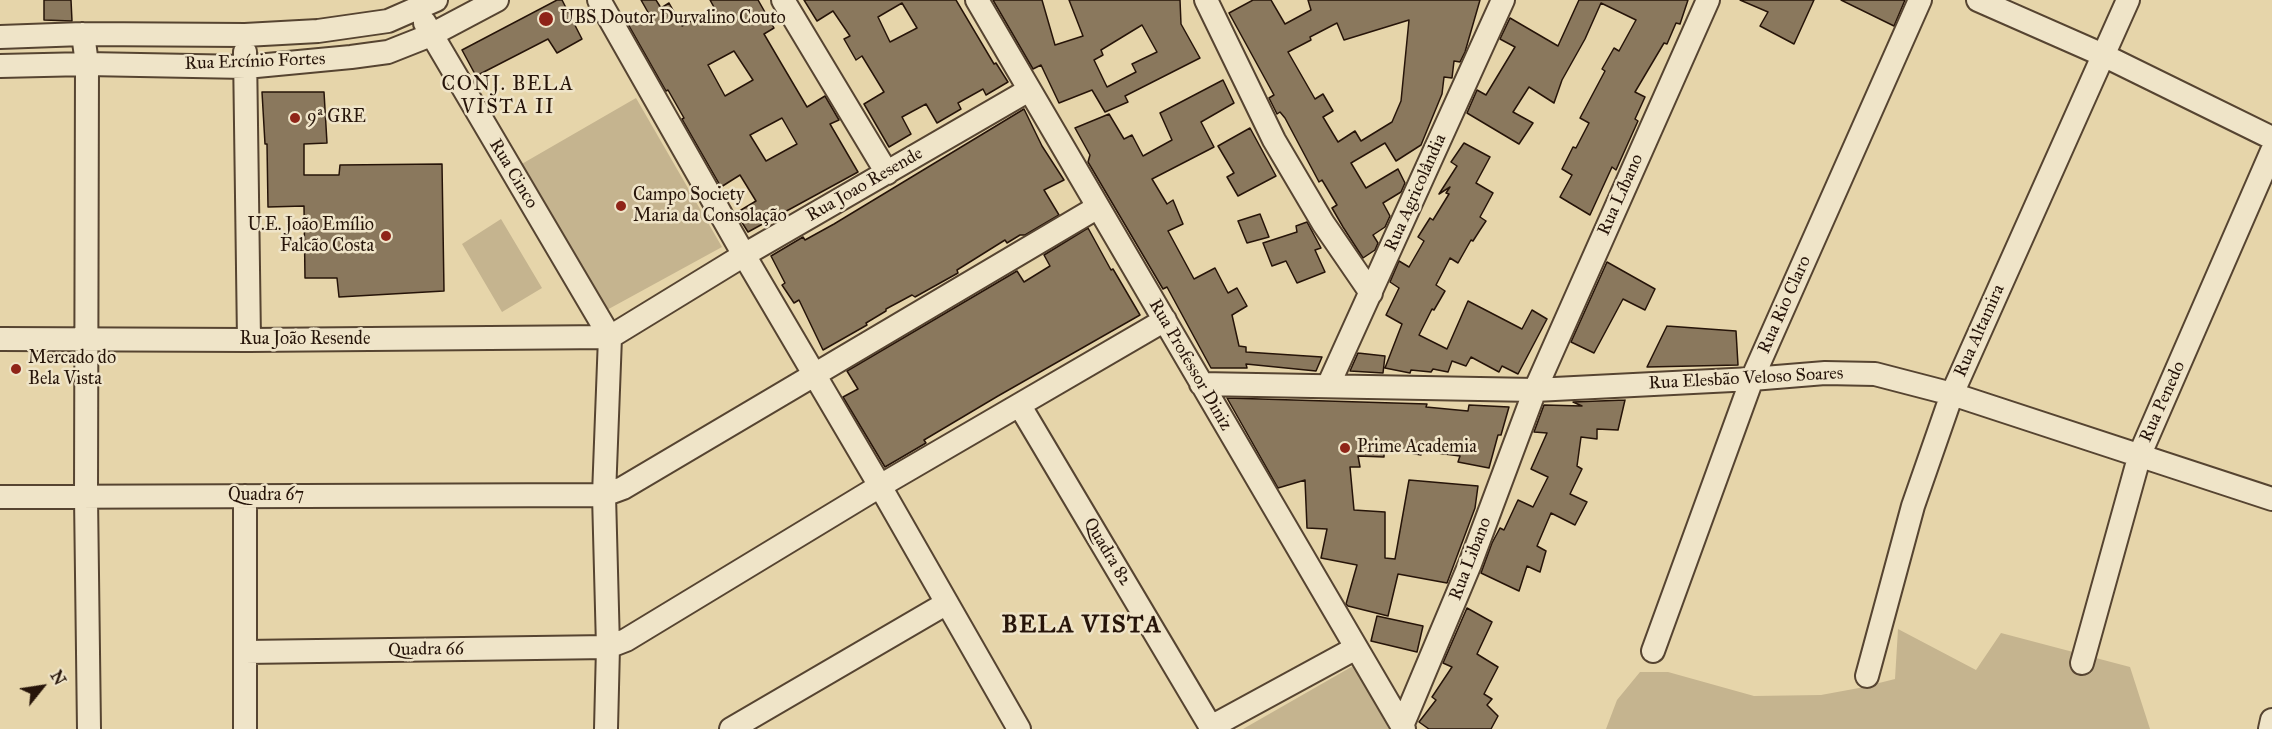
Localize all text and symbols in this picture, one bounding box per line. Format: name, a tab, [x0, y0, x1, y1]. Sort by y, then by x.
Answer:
place label: UBS Doutor Durvalino Couto	[560, 8, 786, 30]
marker: UBS Doutor Durvalino Couto	[537, 10, 555, 28]
street label: Rua Ercínio Fortes	[184, 49, 326, 75]
district label: CONJ. BELA VISTA II	[442, 73, 574, 120]
place label: 9ª GRE	[307, 107, 366, 129]
marker: 9ª GRE	[288, 111, 302, 125]
street label: Rua Agricolândia	[1380, 131, 1452, 255]
street label: Rua Cinco	[484, 135, 542, 213]
street label: Rua Joao Resende	[803, 143, 927, 227]
street label: Rua Líbano	[1593, 151, 1649, 239]
place label: Campo Society Maria da Consolação	[633, 185, 787, 228]
marker: Campo Society Maria da Consolação	[614, 199, 628, 213]
place label: U.E. João Emílio Falcão Costa	[248, 215, 374, 258]
marker: U.E. João Emílio Falcão Costa	[379, 229, 393, 243]
street label: Rua Rio Claro	[1754, 253, 1816, 357]
street label: Rua Altamira	[1950, 281, 2010, 381]
street label: Rua Professor Diniz	[1144, 295, 1236, 435]
street label: Rua João Resende	[240, 329, 370, 351]
place label: Mercado do Bela Vista	[28, 348, 116, 391]
street label: Rua Penedo	[2136, 358, 2190, 446]
marker: Mercado do Bela Vista	[9, 362, 23, 376]
street label: Rua Elesbão Veloso Soares	[1648, 363, 1844, 395]
place label: Prime Academia	[1357, 437, 1477, 459]
marker: Prime Academia	[1338, 441, 1352, 455]
street label: Quadra 67	[228, 485, 304, 507]
street label: Quadra 82	[1078, 514, 1136, 590]
street label: Rua Libano	[1445, 515, 1497, 603]
district label: BELA VISTA	[1002, 612, 1162, 640]
street label: Quadra 66	[388, 639, 464, 661]
north arrow	[12, 657, 72, 717]
text: N	[46, 667, 70, 688]

